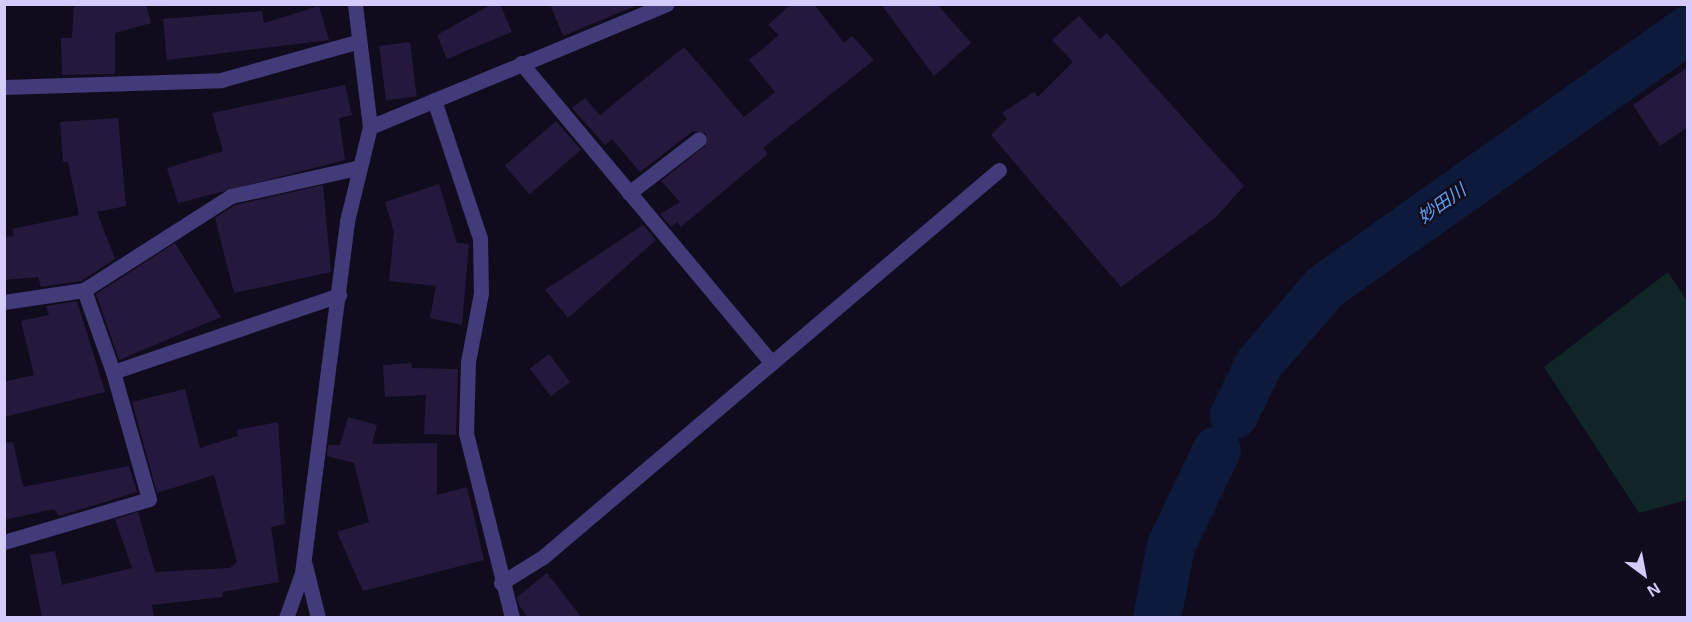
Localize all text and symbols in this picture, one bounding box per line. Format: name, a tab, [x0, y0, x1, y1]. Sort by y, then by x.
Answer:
water label: 妙田川	[1414, 180, 1470, 228]
north arrow	[1614, 544, 1674, 604]
text: N	[1644, 579, 1663, 600]

